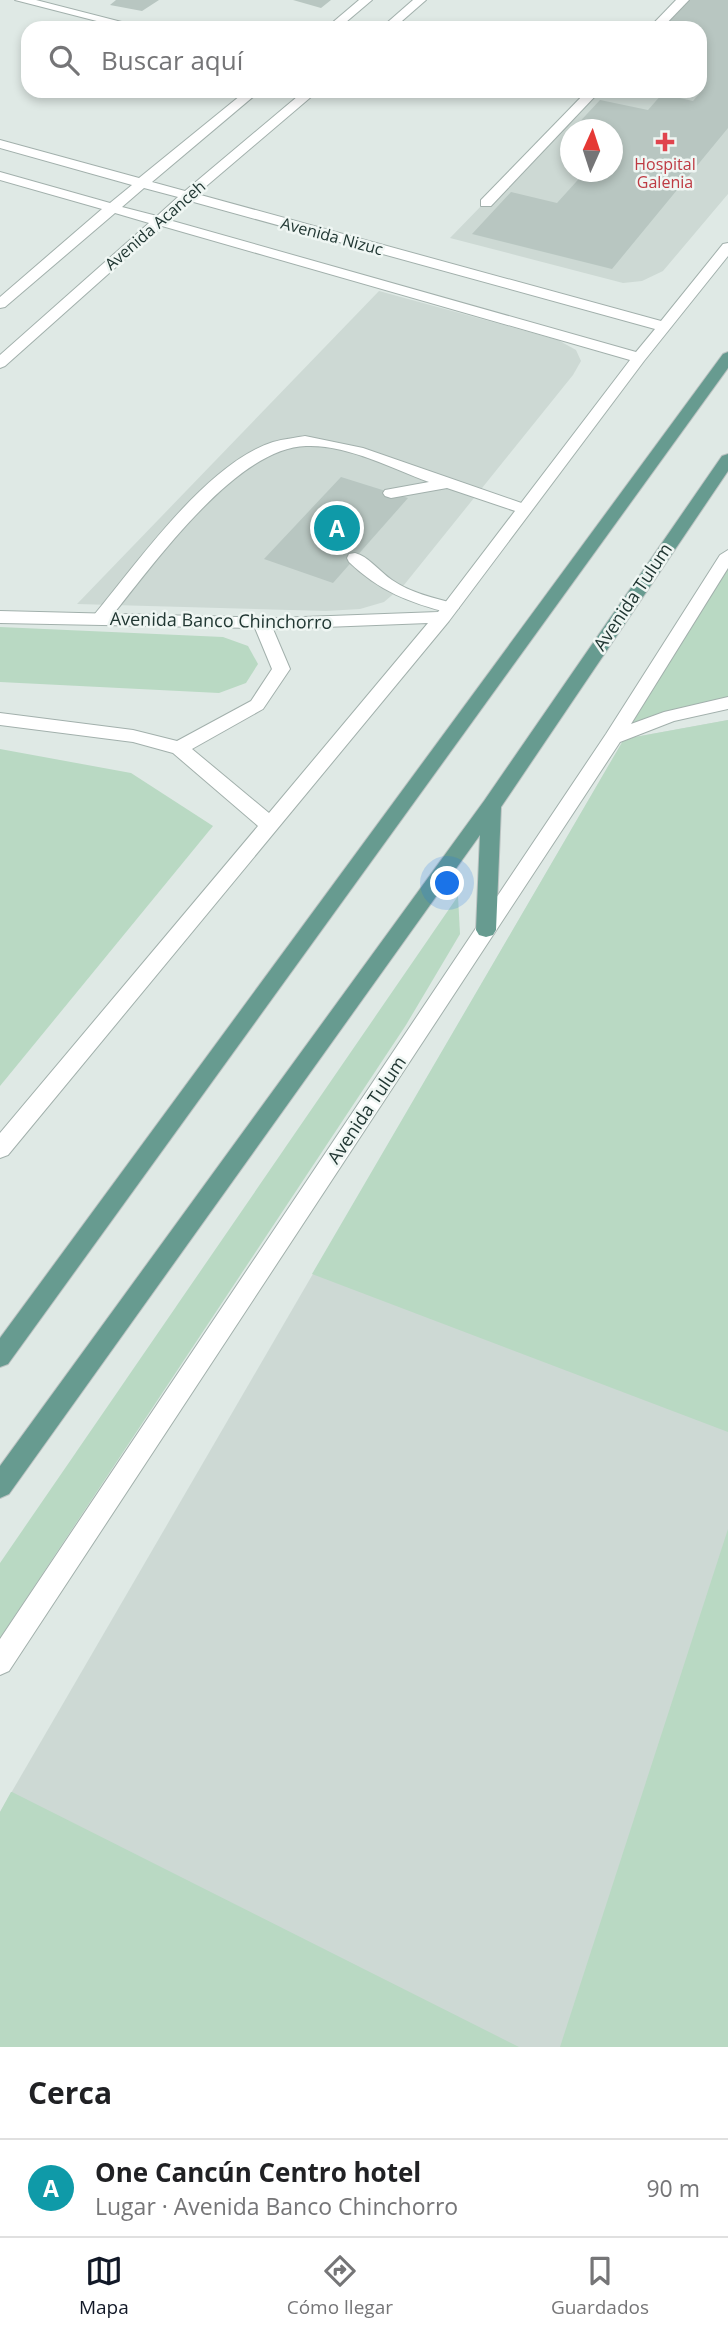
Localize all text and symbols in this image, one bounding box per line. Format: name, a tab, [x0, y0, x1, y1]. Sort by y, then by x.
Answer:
search box	[21, 21, 707, 98]
icon: search	[45, 41, 83, 79]
text: Buscar aquí	[101, 42, 243, 78]
north arrow	[560, 119, 623, 182]
marker: Hospital Galenia	[655, 132, 675, 152]
place label: Hospital Galenia	[634, 153, 696, 193]
street label: Avenida Acanceh	[100, 175, 210, 275]
street label: Avenida Nizuc	[279, 212, 386, 260]
pin: A	[314, 502, 360, 554]
street label: Avenida Tulum	[587, 538, 677, 655]
street label: Avenida Banco Chinchorro	[110, 606, 332, 634]
your location	[430, 866, 464, 900]
street label: Avenida Tulum	[321, 1051, 411, 1168]
text: Cerca	[28, 2072, 112, 2113]
text: One Cancún Centro hotel	[95, 2154, 421, 2190]
text: A	[43, 2172, 59, 2204]
text: 90 m	[646, 2172, 700, 2204]
text: Lugar · Avenida Banco Chinchorro	[95, 2190, 458, 2222]
tab: Mapa	[79, 2252, 129, 2320]
tab: Cómo llegar	[287, 2252, 393, 2320]
tab: Guardados	[551, 2252, 649, 2320]

